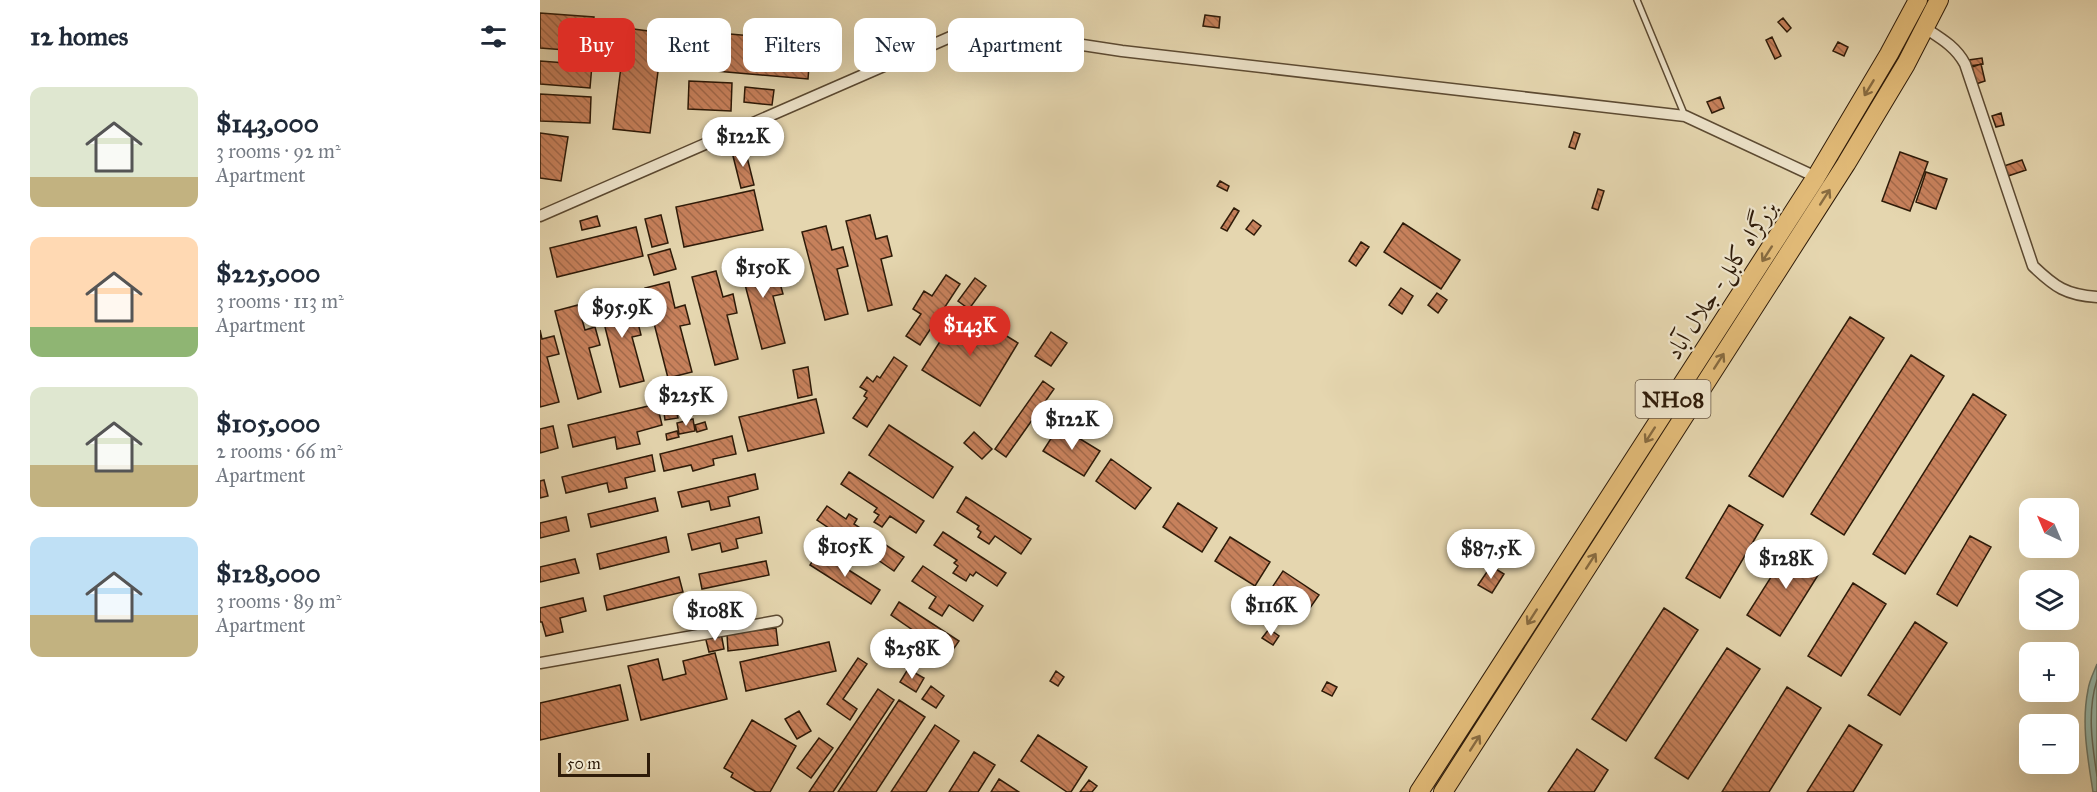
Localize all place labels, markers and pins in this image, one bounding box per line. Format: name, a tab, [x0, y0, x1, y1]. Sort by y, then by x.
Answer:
pin: $122K	[701, 117, 785, 168]
pin: $150K	[721, 248, 805, 299]
pin: $95.9K	[573, 288, 671, 339]
pin: $143K	[928, 306, 1012, 357]
pin: $225K	[644, 376, 728, 427]
pin: $122K	[1030, 400, 1114, 451]
pin: $105K	[803, 527, 887, 578]
pin: $87.5K	[1442, 529, 1540, 580]
pin: $128K	[1744, 539, 1828, 590]
pin: $116K	[1229, 586, 1313, 637]
pin: $108K	[673, 591, 757, 642]
pin: $258K	[870, 629, 954, 680]

